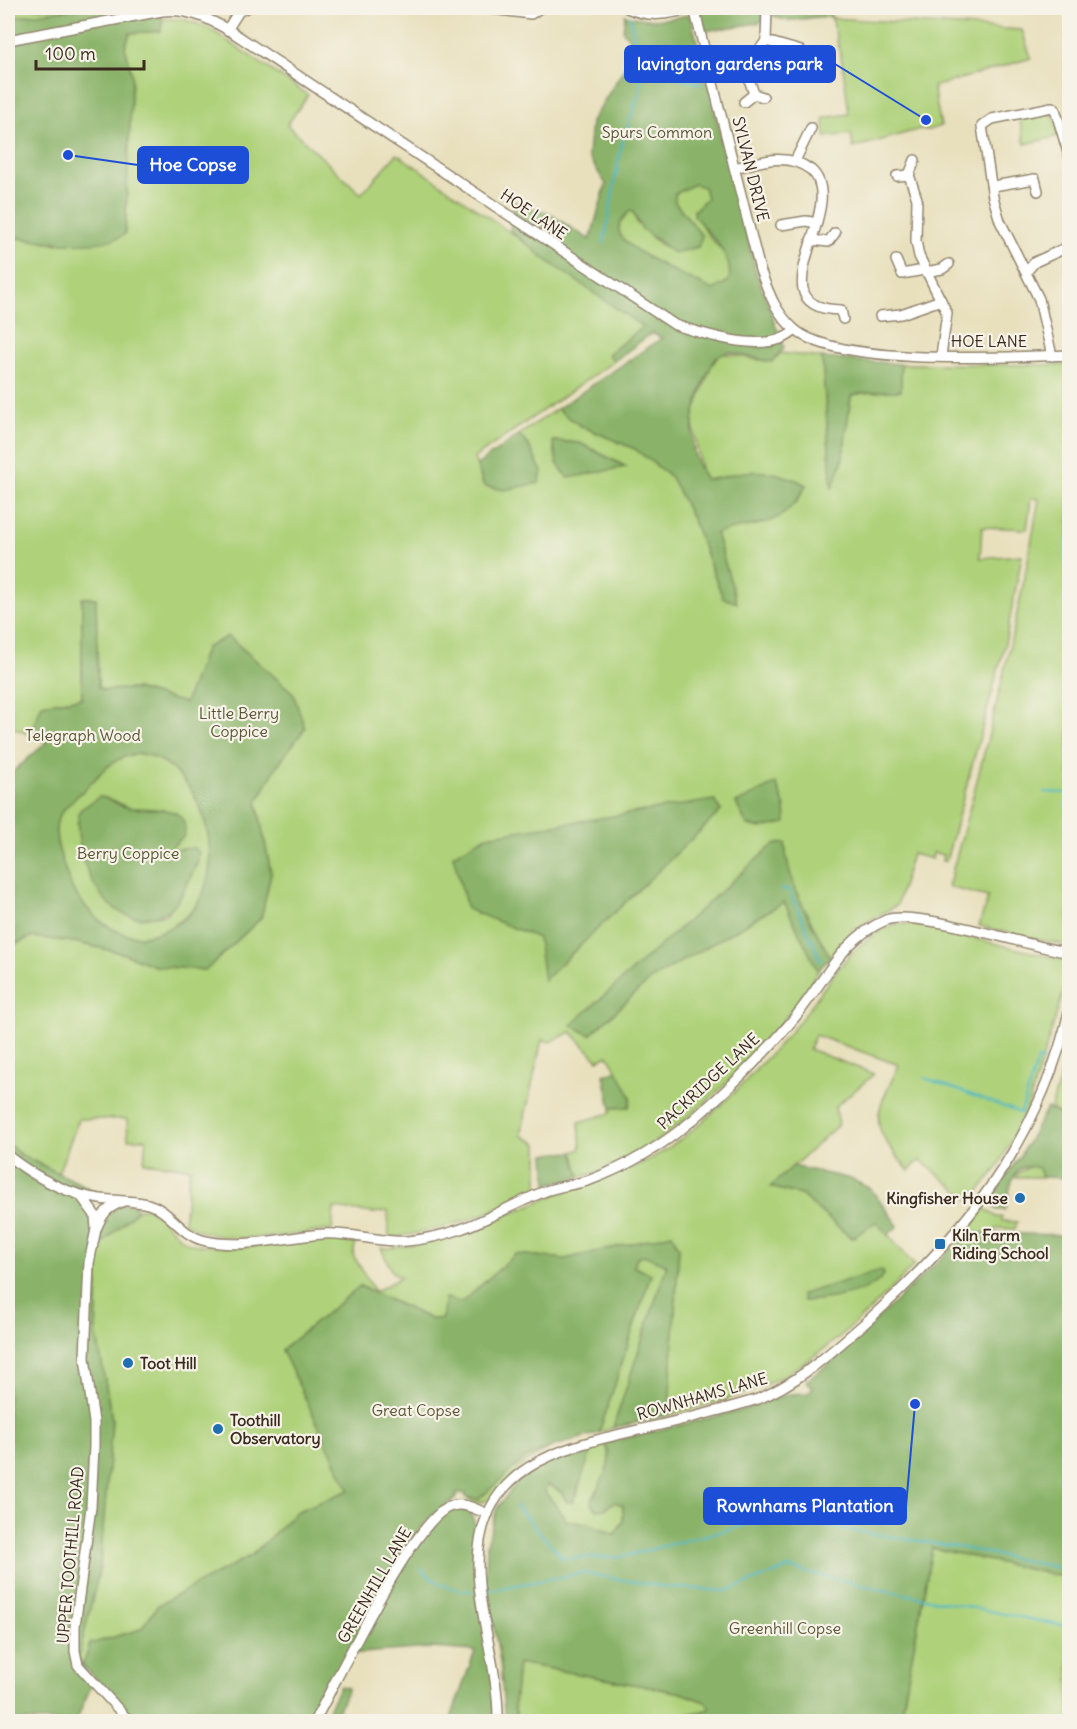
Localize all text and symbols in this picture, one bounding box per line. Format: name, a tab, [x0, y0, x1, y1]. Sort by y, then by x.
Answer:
scale bar	[36, 33, 144, 71]
text: 100 m	[45, 42, 96, 65]
callout: lavington gardens park	[625, 46, 835, 82]
text: lavington gardens park	[637, 52, 823, 75]
street label: SYLVAN DRIVE	[728, 114, 774, 224]
park label: Spurs Common	[602, 122, 712, 142]
callout: Hoe Copse	[138, 147, 248, 183]
text: Hoe Copse	[150, 153, 237, 176]
street label: HOE LANE	[497, 184, 571, 244]
street label: HOE LANE	[951, 331, 1027, 351]
park label: Little Berry Coppice	[199, 703, 279, 741]
park label: Telegraph Wood	[25, 725, 141, 745]
park label: Berry Coppice	[77, 843, 179, 863]
street label: PACKRIDGE LANE	[653, 1028, 763, 1134]
place label: Kingfisher House	[886, 1188, 1008, 1209]
marker: Kingfisher House	[1013, 1191, 1027, 1205]
place label: Kiln Farm Riding School	[952, 1225, 1049, 1264]
marker: Kiln Farm Riding School	[933, 1237, 947, 1251]
place label: Toot Hill	[140, 1353, 197, 1373]
marker: Toot Hill	[121, 1356, 135, 1370]
street label: ROWNHAMS LANE	[634, 1368, 770, 1424]
park label: Great Copse	[372, 1400, 460, 1420]
place label: Toothill Observatory	[230, 1410, 320, 1449]
marker: Toothill Observatory	[211, 1422, 225, 1436]
street label: UPPER TOOTHILL ROAD	[52, 1466, 88, 1644]
callout: Rownhams Plantation	[704, 1488, 906, 1524]
text: Rownhams Plantation	[716, 1494, 894, 1517]
street label: GREENHILL LANE	[333, 1523, 415, 1647]
park label: Greenhill Copse	[729, 1618, 841, 1638]

